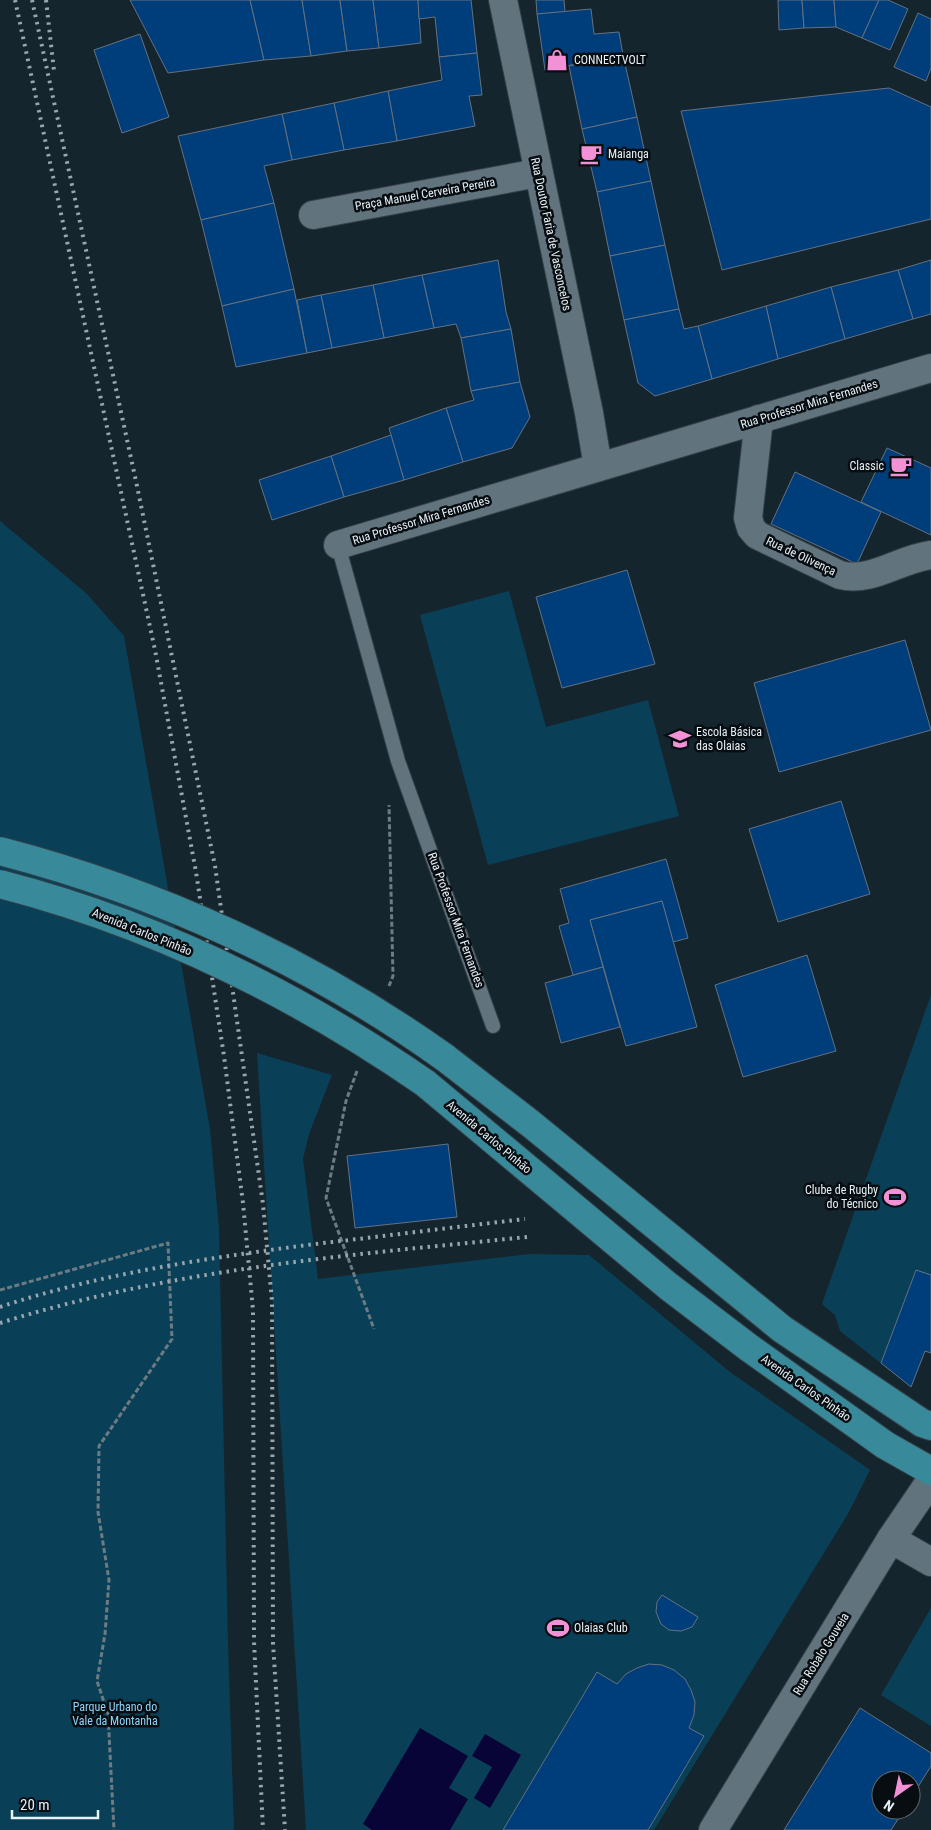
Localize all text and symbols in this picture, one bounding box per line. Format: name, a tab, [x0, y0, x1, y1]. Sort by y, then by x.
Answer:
shop icon: CONNECTVOLT	[544, 47, 570, 73]
place label: CONNECTVOLT	[574, 53, 646, 67]
cafe icon: Maianga	[578, 141, 604, 167]
place label: Maianga	[608, 147, 649, 161]
street label: Rua Doutor Faria de Vasconcelos	[528, 156, 574, 312]
street label: Praça Manuel Cerveira Pereira	[354, 175, 497, 213]
street label: Rua Professor Mira Fernandes	[739, 376, 879, 432]
cafe icon: Classic	[888, 453, 914, 479]
place label: Classic	[849, 459, 884, 473]
street label: Rua Professor Mira Fernandes	[351, 492, 491, 548]
street label: Rua de Olivença	[764, 534, 838, 578]
place label: Escola Básica das Olaias	[696, 725, 762, 753]
school or university icon: Escola Básica das Olaias	[667, 726, 693, 752]
street label: Rua Professor Mira Fernandes	[425, 851, 487, 989]
street label: Avenida Carlos Pinhão	[90, 906, 194, 958]
street label: Avenida Carlos Pinhão	[444, 1097, 534, 1177]
place label: Clube de Rugby do Técnico	[805, 1183, 878, 1211]
sports icon: Clube de Rugby do Técnico	[882, 1184, 908, 1210]
street label: Avenida Carlos Pinhão	[758, 1352, 854, 1424]
street label: Rua Robalo Gouveia	[790, 1610, 852, 1698]
sports icon: Olaias Club	[545, 1615, 571, 1641]
place label: Olaias Club	[574, 1621, 628, 1635]
park label: Parque Urbano do Vale da Montanha	[72, 1700, 158, 1728]
north arrow	[871, 1770, 921, 1820]
scale bar	[12, 1788, 99, 1820]
text: 20 m	[20, 1796, 50, 1814]
text: N	[881, 1797, 897, 1815]

